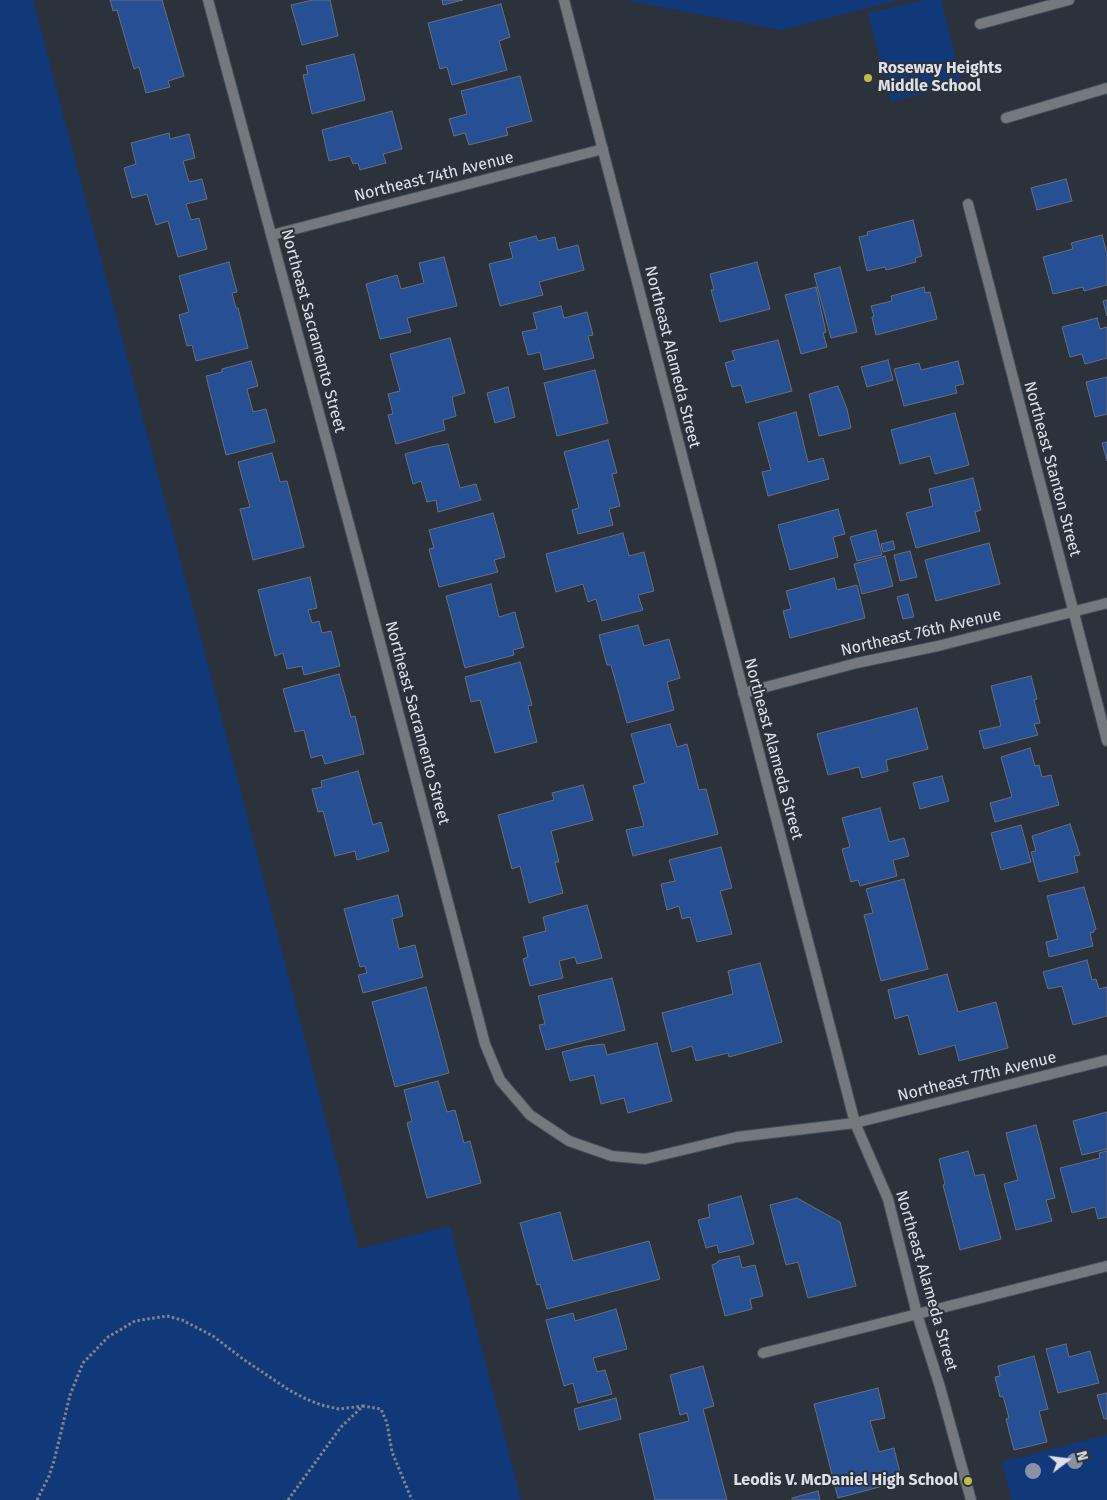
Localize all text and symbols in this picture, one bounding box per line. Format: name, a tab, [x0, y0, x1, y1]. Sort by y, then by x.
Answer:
place label: Roseway Heights Middle School	[878, 59, 1002, 97]
marker: Roseway Heights Middle School	[862, 72, 874, 84]
street label: Northeast 74th Avenue	[352, 148, 516, 206]
street label: Northeast Sacramento Street	[277, 227, 349, 435]
street label: Northeast Alameda Street	[640, 264, 704, 450]
street label: Northeast Stanton Street	[1019, 379, 1085, 559]
street label: Northeast 76th Avenue	[839, 605, 1003, 661]
street label: Northeast Sacramento Street	[381, 619, 453, 827]
street label: Northeast Alameda Street	[740, 656, 806, 842]
street label: Northeast 77th Avenue	[896, 1048, 1058, 1106]
street label: Northeast Alameda Street	[891, 1188, 961, 1374]
north arrow	[1042, 1435, 1092, 1485]
text: N	[1073, 1449, 1091, 1463]
place label: Leodis V. McDaniel High School	[734, 1471, 958, 1491]
marker: Leodis V. McDaniel High School	[962, 1475, 974, 1487]

